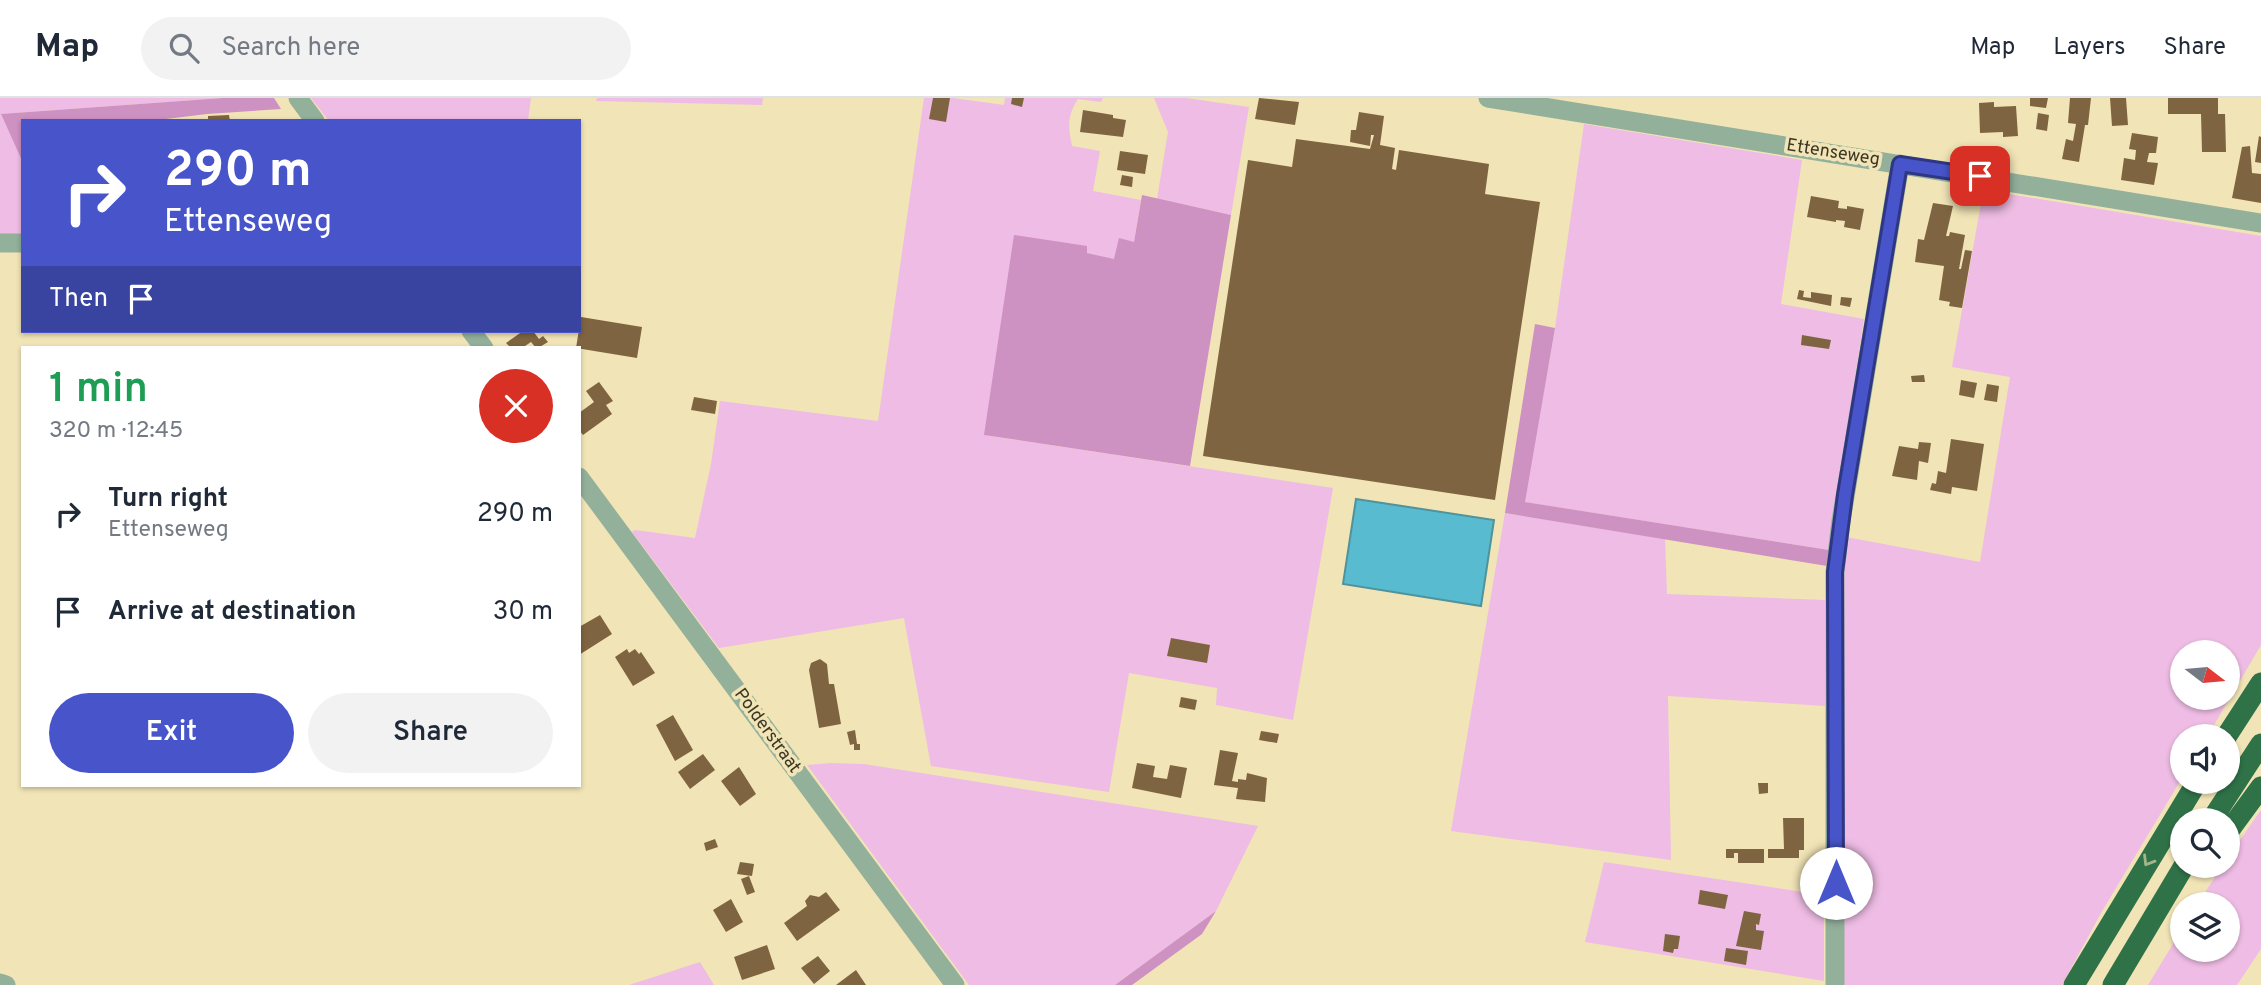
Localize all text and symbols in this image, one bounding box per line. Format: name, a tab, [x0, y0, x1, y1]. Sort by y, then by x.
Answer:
search box	[141, 17, 631, 80]
text: Map	[35, 27, 99, 69]
icon: search	[165, 29, 203, 67]
text: Search here	[221, 32, 360, 65]
text: Map	[1970, 33, 2015, 63]
text: Layers	[2053, 33, 2125, 63]
text: Share	[2163, 33, 2226, 63]
street label: Ettenseweg	[1785, 134, 1881, 172]
text: 290 m	[164, 142, 312, 204]
pin	[1950, 146, 2010, 206]
icon: right	[49, 147, 140, 238]
icon: arrive	[1961, 157, 1999, 195]
text: Ettenseweg	[164, 203, 332, 243]
icon: arrive	[122, 280, 160, 318]
text: Then	[49, 283, 108, 316]
text: 1 min	[49, 364, 148, 417]
button: close	[479, 369, 553, 443]
text: 320 m · 12:45	[49, 417, 183, 446]
text: Turn right	[108, 483, 228, 516]
icon: right	[49, 495, 87, 533]
text: 290 m	[477, 498, 553, 531]
text: Ettenseweg	[108, 516, 229, 545]
icon: arrive	[49, 593, 87, 631]
text: Arrive at destination	[108, 596, 356, 629]
text: 30 m	[493, 596, 553, 629]
north arrow	[2170, 640, 2240, 710]
map controls	[2170, 640, 2240, 962]
street label: Polderstraat	[728, 684, 806, 778]
button: Exit	[49, 693, 294, 773]
button: Share	[308, 693, 553, 773]
button: sound	[2170, 724, 2240, 794]
button: search	[2170, 808, 2240, 878]
position arrow	[1799, 846, 1873, 920]
one-way arrow	[2143, 853, 2156, 866]
button: layers	[2170, 892, 2240, 962]

